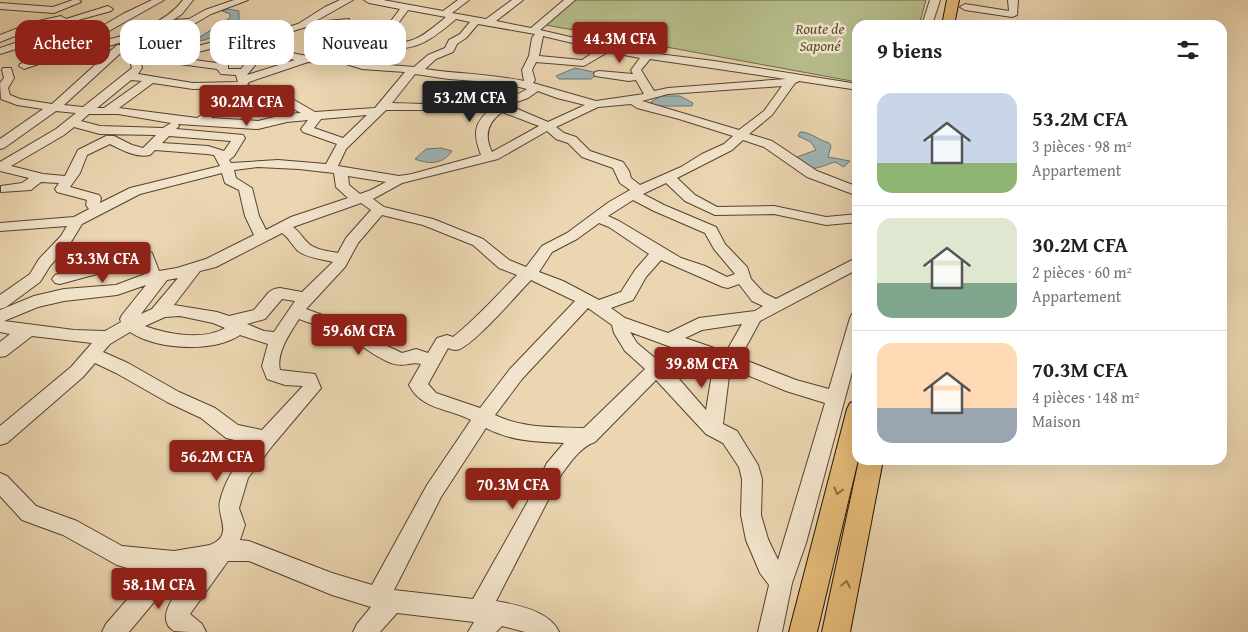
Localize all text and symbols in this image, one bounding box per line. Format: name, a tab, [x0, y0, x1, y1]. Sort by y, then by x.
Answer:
park label: Route de Saponé	[794, 18, 845, 56]
chip: Acheter	[15, 20, 110, 65]
chip: Louer	[120, 20, 200, 65]
chip: Filtres	[210, 20, 294, 65]
chip: Nouveau	[304, 20, 406, 65]
pin: 44.3M CFA	[563, 22, 677, 64]
text: 44.3M CFA	[583, 26, 657, 50]
text: 9 biens	[877, 35, 942, 66]
icon: filters	[1174, 36, 1202, 64]
pin: 53.2M CFA	[413, 80, 527, 123]
pin: 30.2M CFA	[190, 84, 304, 127]
text: 53.2M CFA	[433, 85, 507, 109]
text: 30.2M CFA	[210, 89, 284, 113]
text: 53.2M CFA	[1032, 103, 1128, 134]
icon: home	[917, 113, 977, 173]
text: 3 pièces · 98 m²	[1032, 134, 1132, 158]
text: Appartement	[1032, 158, 1122, 182]
text: 30.2M CFA	[1032, 229, 1128, 260]
icon: home	[917, 238, 977, 298]
pin: 53.3M CFA	[46, 242, 160, 284]
text: 53.3M CFA	[66, 246, 140, 270]
text: 2 pièces · 60 m²	[1032, 260, 1132, 284]
text: Appartement	[1032, 284, 1122, 308]
pin: 59.6M CFA	[302, 314, 416, 356]
text: 59.6M CFA	[322, 318, 396, 342]
pin: 39.8M CFA	[645, 346, 759, 389]
text: 39.8M CFA	[665, 351, 739, 375]
text: 70.3M CFA	[1032, 354, 1128, 385]
icon: home	[917, 363, 977, 423]
text: 4 pièces · 148 m²	[1032, 385, 1140, 409]
text: Maison	[1032, 409, 1081, 433]
pin: 56.2M CFA	[160, 440, 274, 482]
text: 56.2M CFA	[180, 444, 254, 468]
pin: 70.3M CFA	[456, 468, 570, 510]
text: 70.3M CFA	[476, 472, 550, 496]
one-way arrow	[833, 486, 844, 495]
pin: 58.1M CFA	[102, 568, 216, 610]
text: 58.1M CFA	[122, 572, 196, 596]
one-way arrow	[840, 580, 850, 589]

